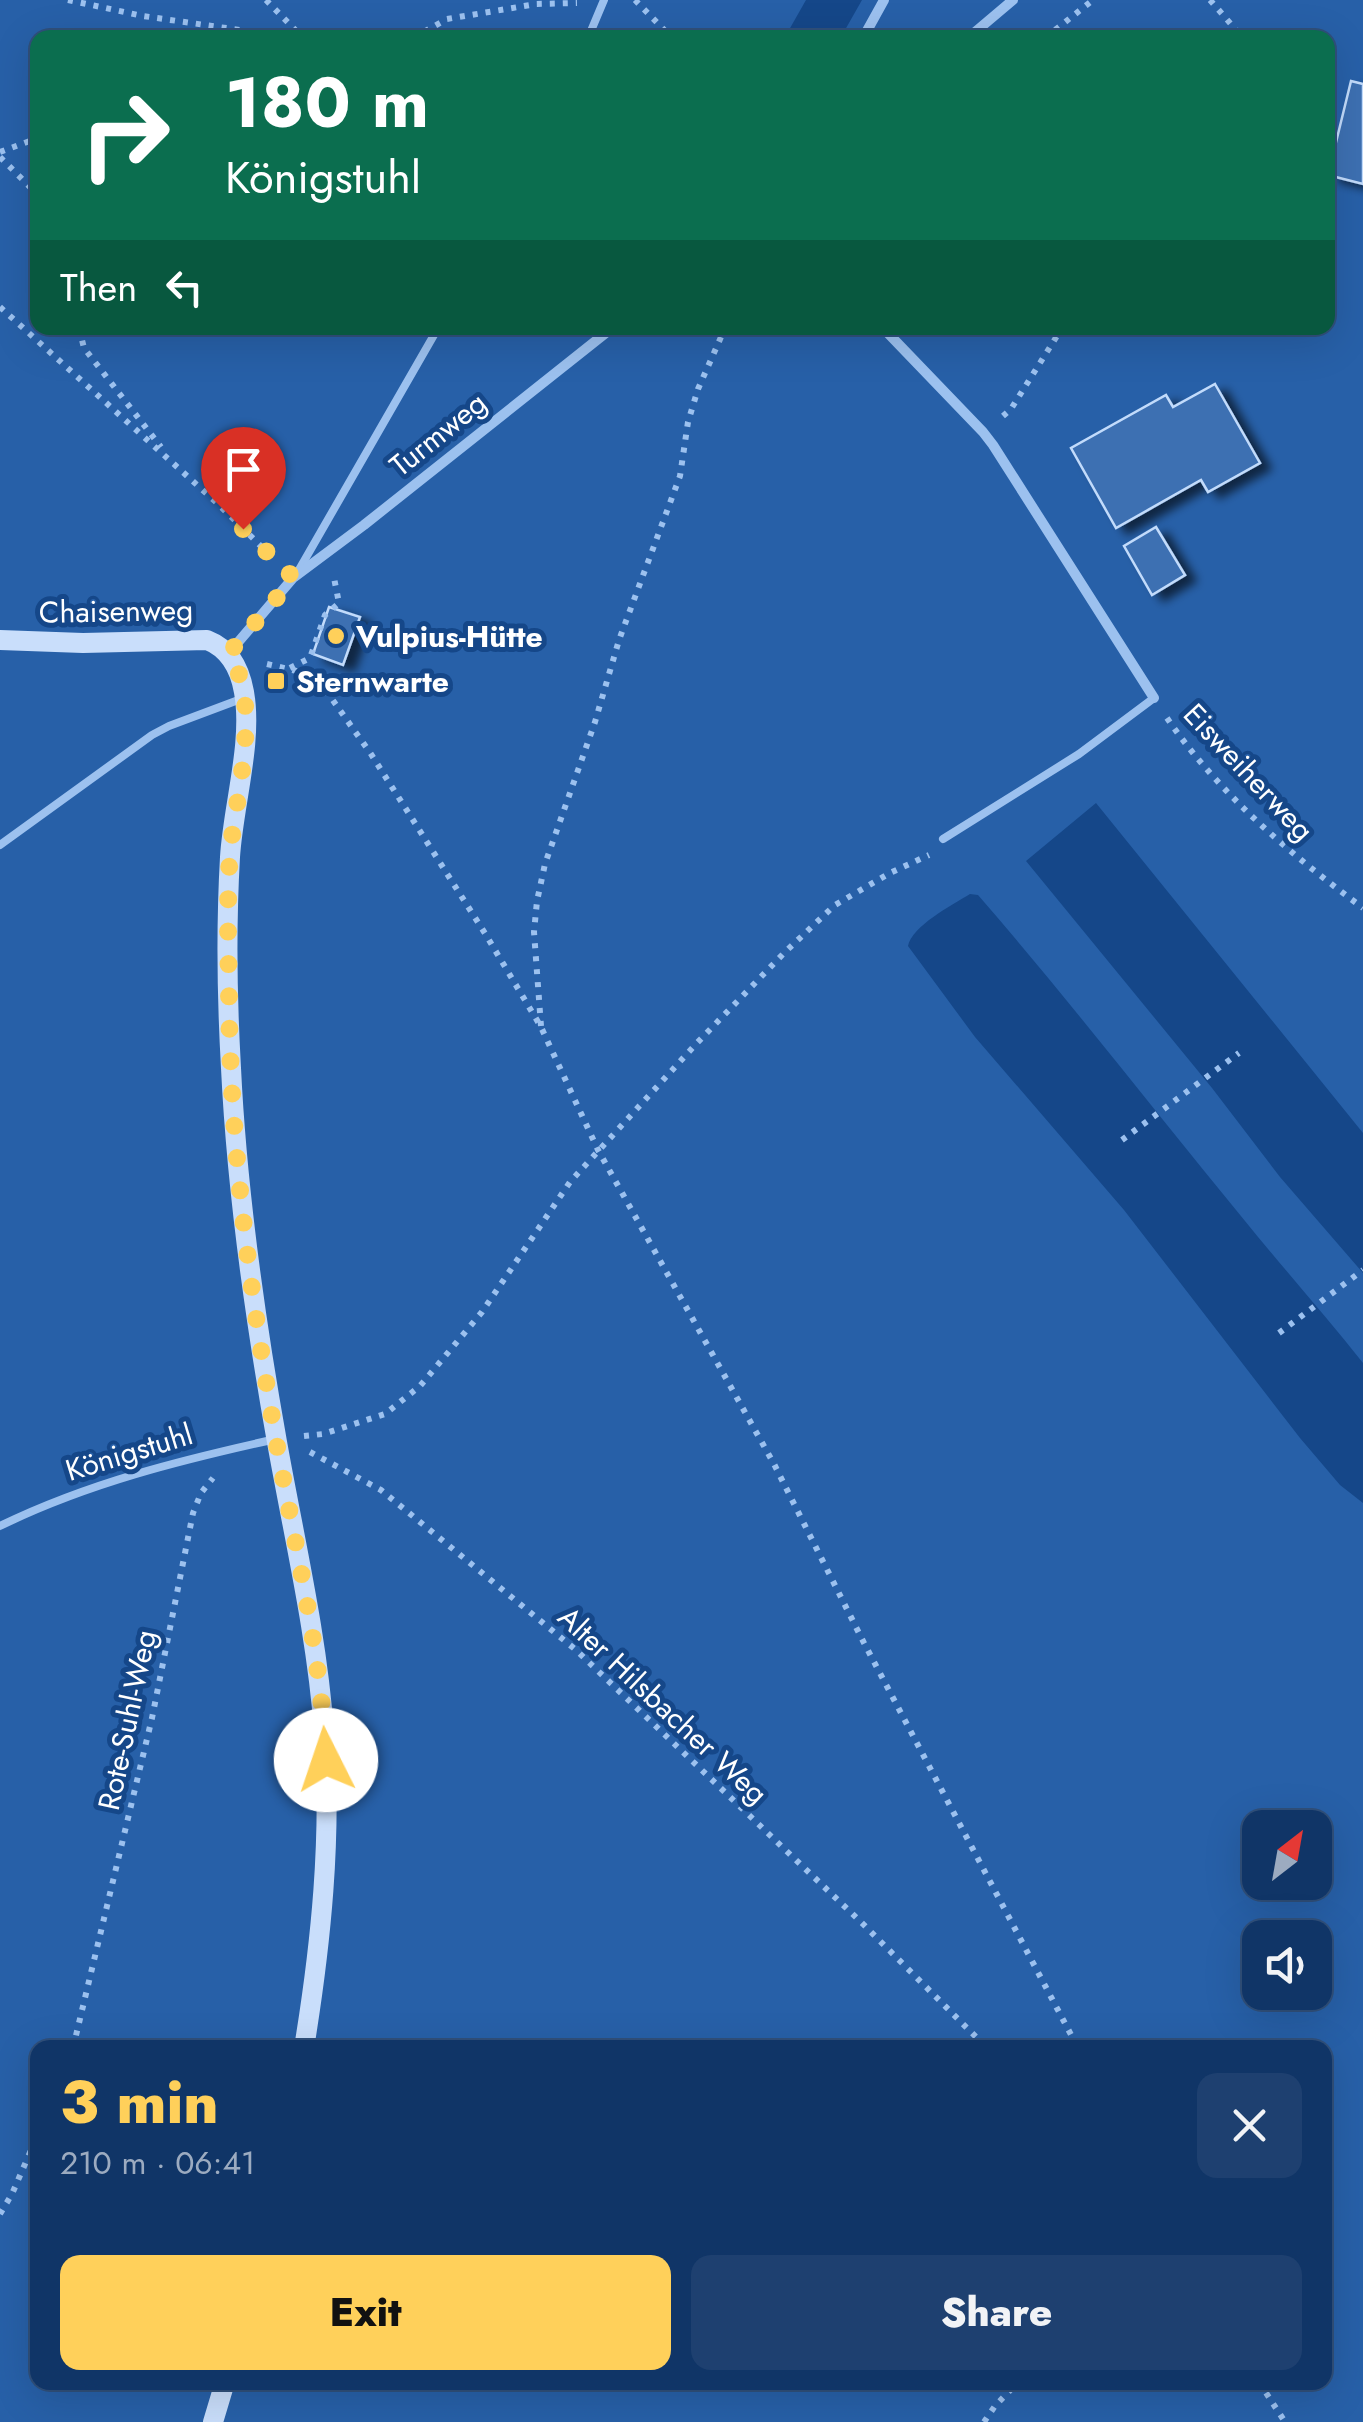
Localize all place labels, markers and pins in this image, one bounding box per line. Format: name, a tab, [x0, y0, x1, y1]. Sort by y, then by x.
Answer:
pin	[201, 427, 286, 530]
place label: Vulpius-Hütte	[355, 615, 543, 658]
marker: Vulpius-Hütte	[325, 625, 347, 647]
place label: Sternwarte	[296, 660, 449, 703]
marker: Sternwarte	[265, 670, 287, 692]

